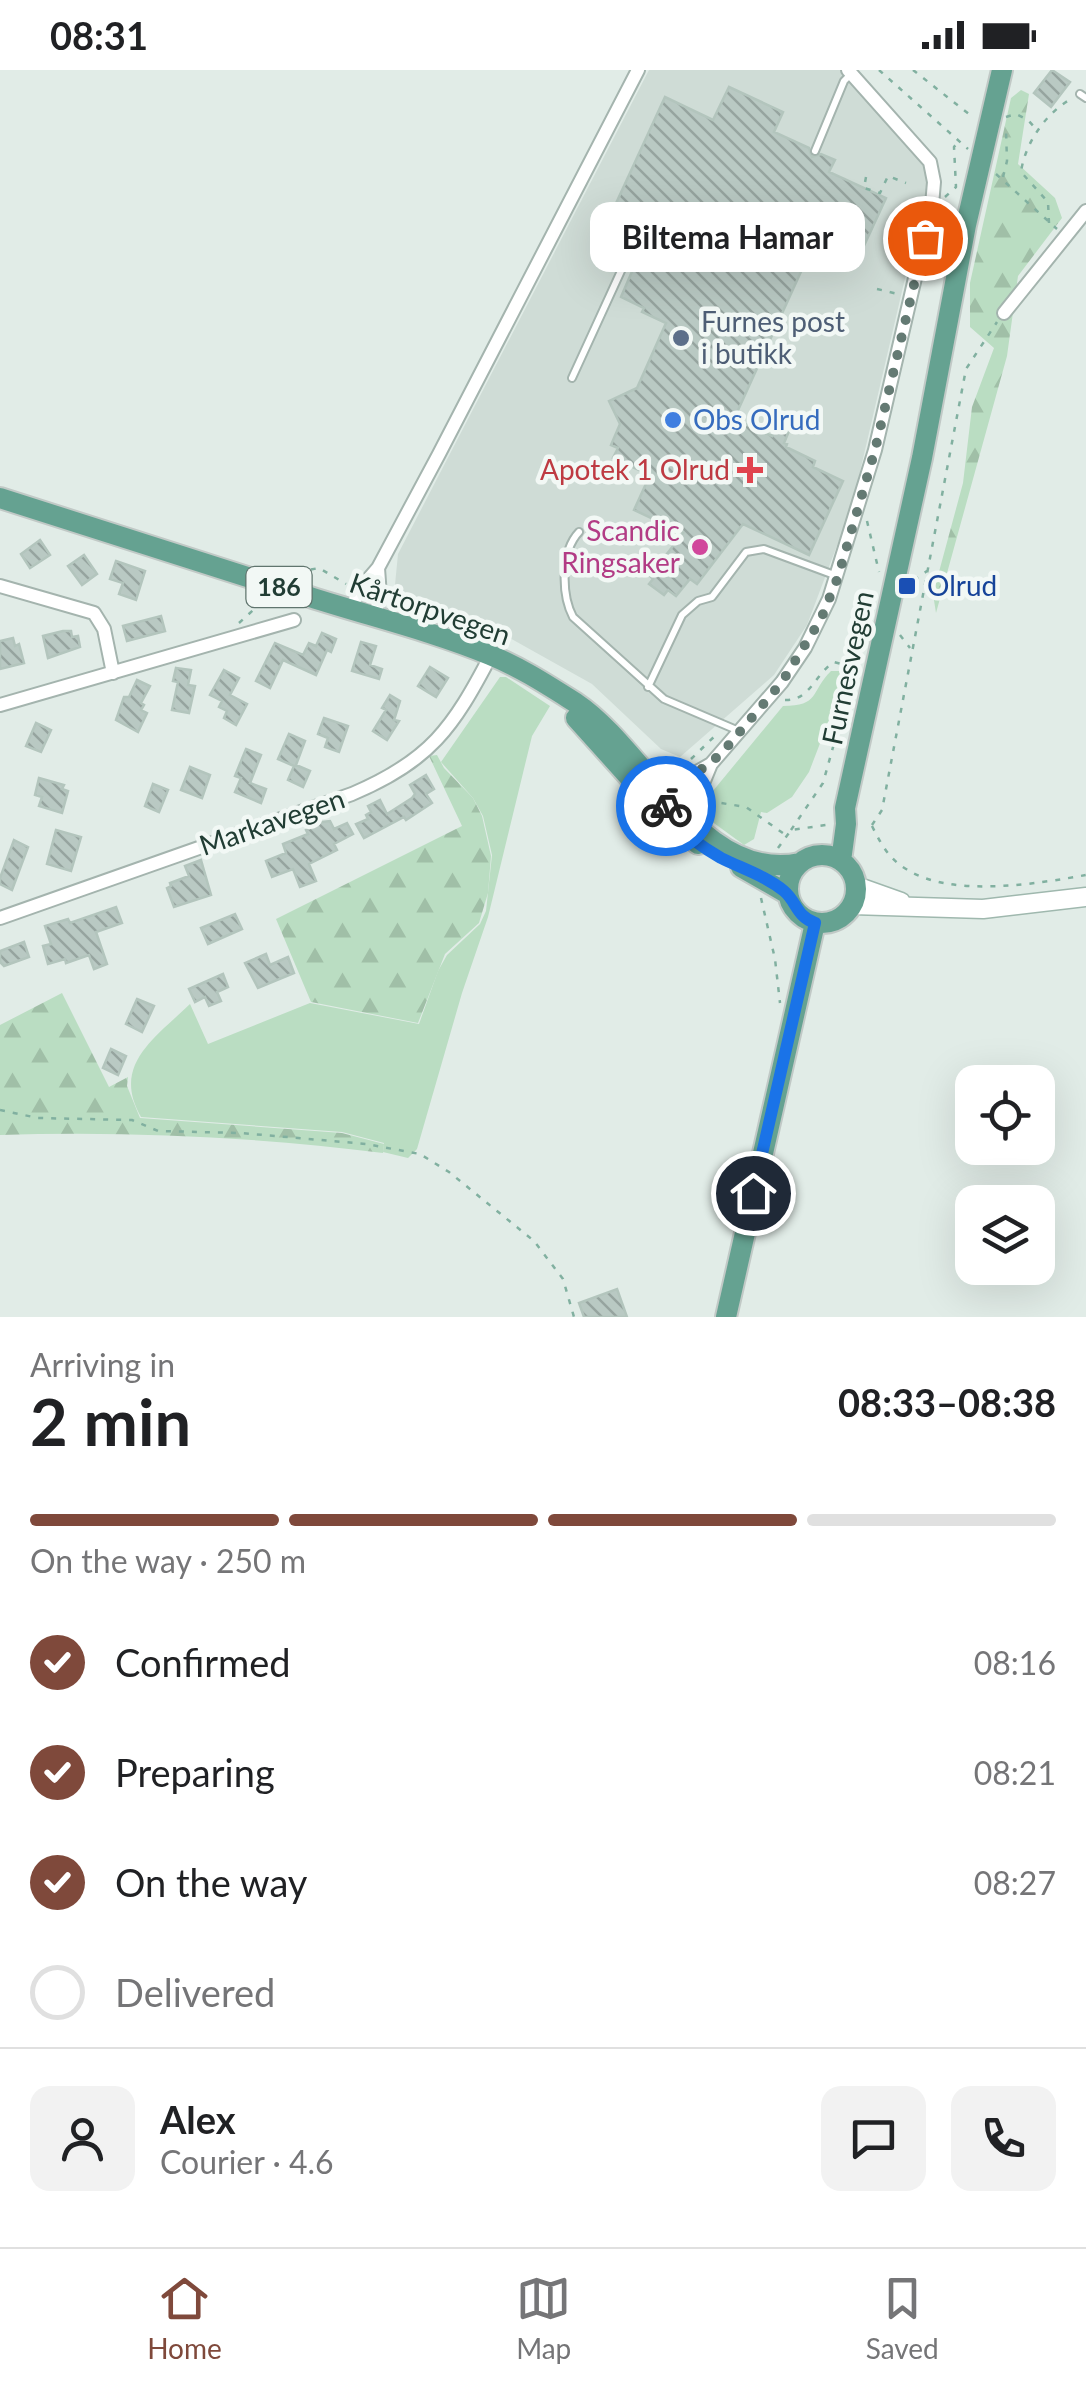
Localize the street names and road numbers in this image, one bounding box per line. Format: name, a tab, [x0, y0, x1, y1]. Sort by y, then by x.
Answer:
street label: Kårtorpvegen	[346, 565, 515, 651]
road number: 186	[246, 567, 312, 607]
street label: Furnesvegen	[814, 588, 880, 748]
street label: Markavegen	[195, 780, 349, 862]

